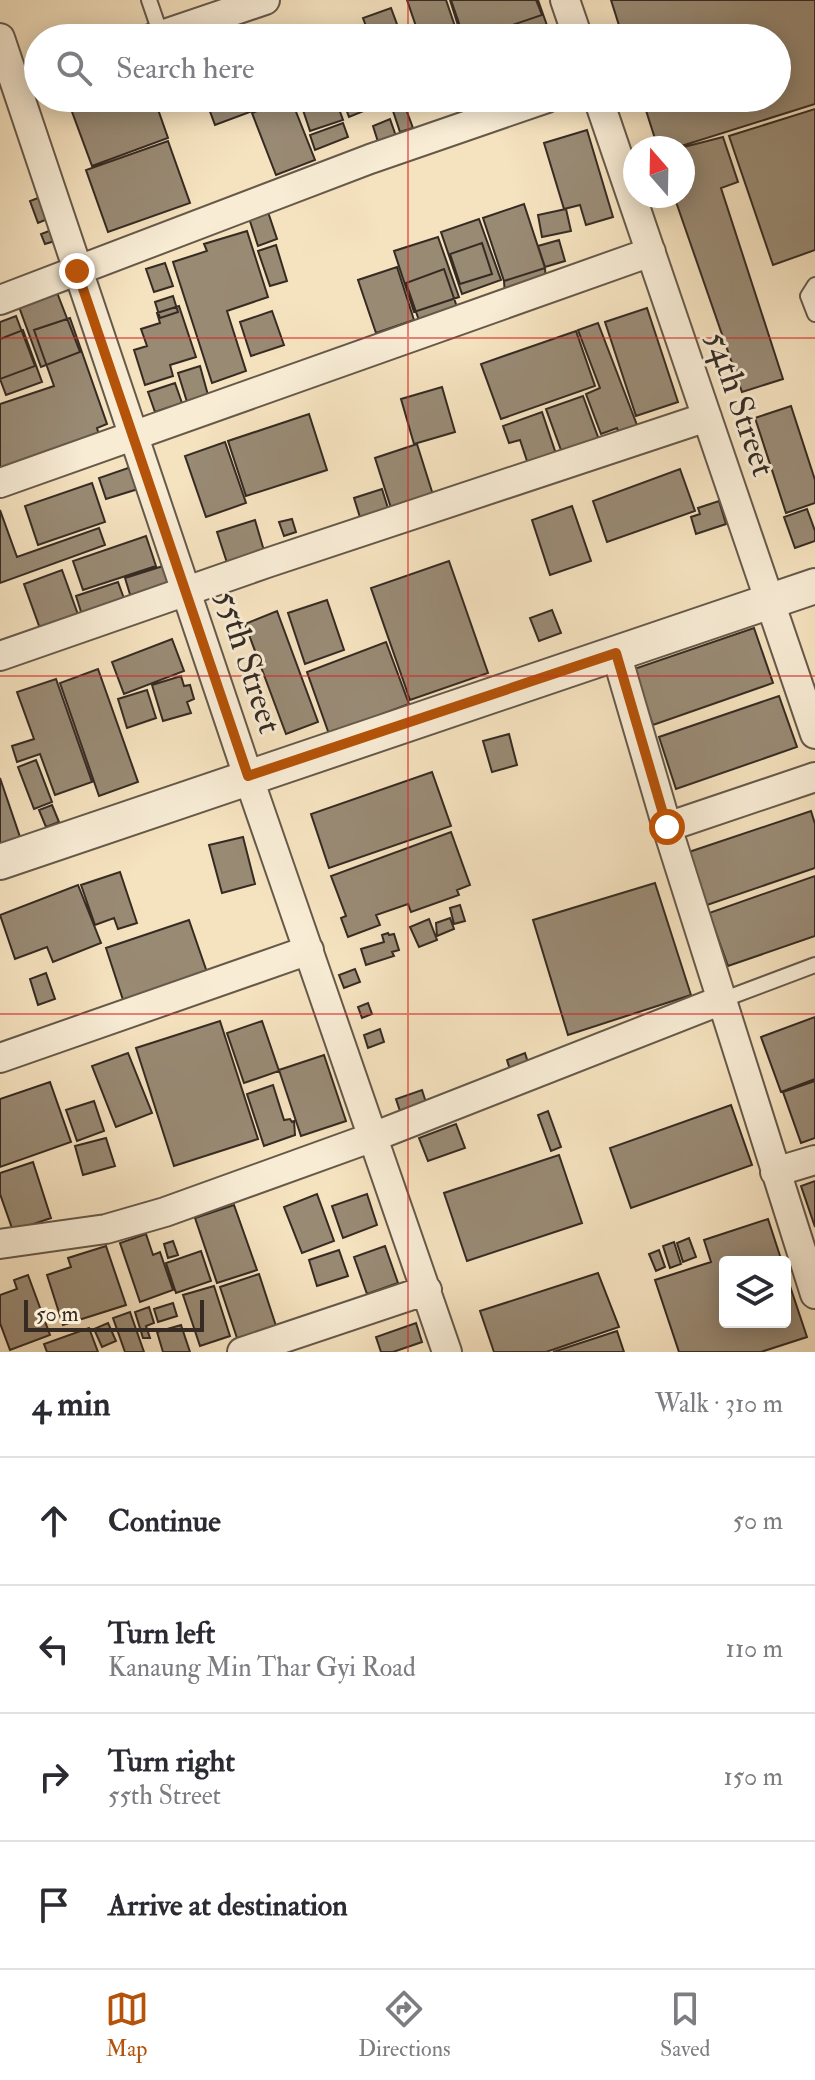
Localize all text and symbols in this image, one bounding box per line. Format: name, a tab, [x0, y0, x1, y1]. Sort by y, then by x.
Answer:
search box	[24, 24, 791, 112]
icon: search	[52, 46, 96, 90]
text: Search here	[116, 50, 255, 87]
north arrow	[623, 136, 695, 208]
route end	[59, 253, 95, 289]
street label: 54th Street	[695, 326, 785, 482]
street label: 55th Street	[205, 585, 291, 739]
route start	[649, 809, 685, 845]
map controls	[719, 1256, 791, 1328]
button: layers	[719, 1256, 791, 1328]
scale bar	[24, 1296, 204, 1332]
text: 50 m	[36, 1300, 78, 1328]
text: 4 min	[32, 1383, 110, 1426]
text: Walk · 310 m	[655, 1388, 783, 1420]
icon: ahead	[32, 1499, 76, 1543]
text: Continue	[108, 1503, 221, 1540]
text: 50 m	[733, 1505, 783, 1537]
text: Turn left	[108, 1615, 215, 1652]
icon: left	[32, 1627, 76, 1671]
text: 110 m	[726, 1633, 783, 1665]
text: Kanaung Min Thar Gyi Road	[108, 1652, 416, 1684]
text: Turn right	[108, 1743, 235, 1780]
icon: right	[32, 1755, 76, 1799]
text: 150 m	[724, 1761, 783, 1793]
text: 55th Street	[108, 1780, 221, 1812]
icon: arrive	[32, 1883, 76, 1927]
text: Arrive at destination	[108, 1887, 348, 1924]
tab: Map	[105, 1987, 149, 2063]
tab: Directions	[358, 1987, 451, 2063]
tab: Saved	[660, 1987, 710, 2063]

